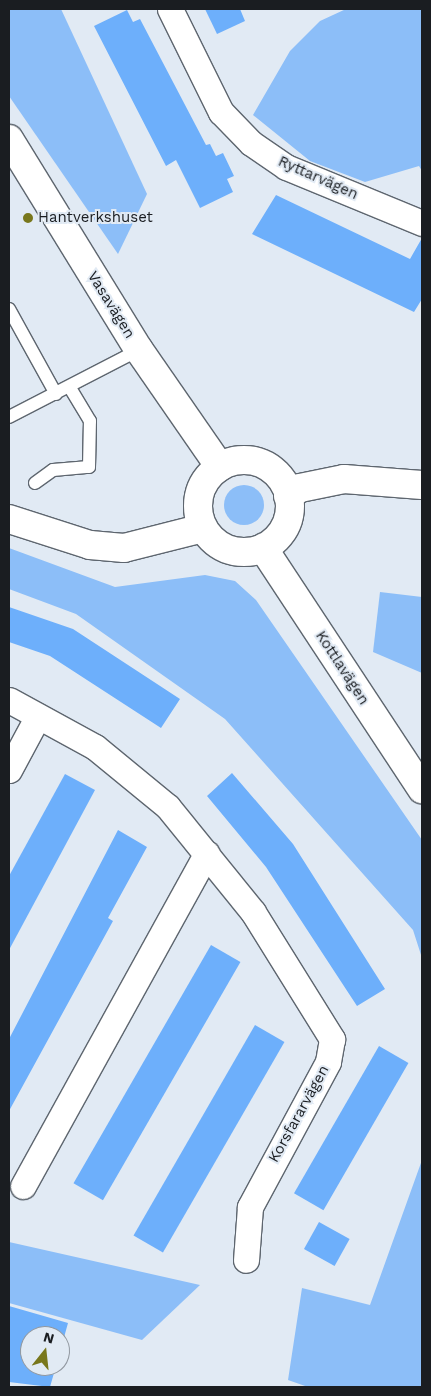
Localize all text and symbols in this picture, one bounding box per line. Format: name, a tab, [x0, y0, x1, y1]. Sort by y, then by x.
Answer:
street label: Ryttarvägen	[275, 152, 361, 204]
place label: Hantverkshuset	[38, 209, 153, 227]
marker: Hantverkshuset	[22, 212, 34, 224]
street label: Vasavägen	[83, 268, 139, 342]
street label: Kottlavägen	[311, 628, 373, 708]
street label: Korsfararvägen	[265, 1062, 333, 1166]
north arrow	[20, 1326, 70, 1376]
text: N	[42, 1328, 56, 1347]

